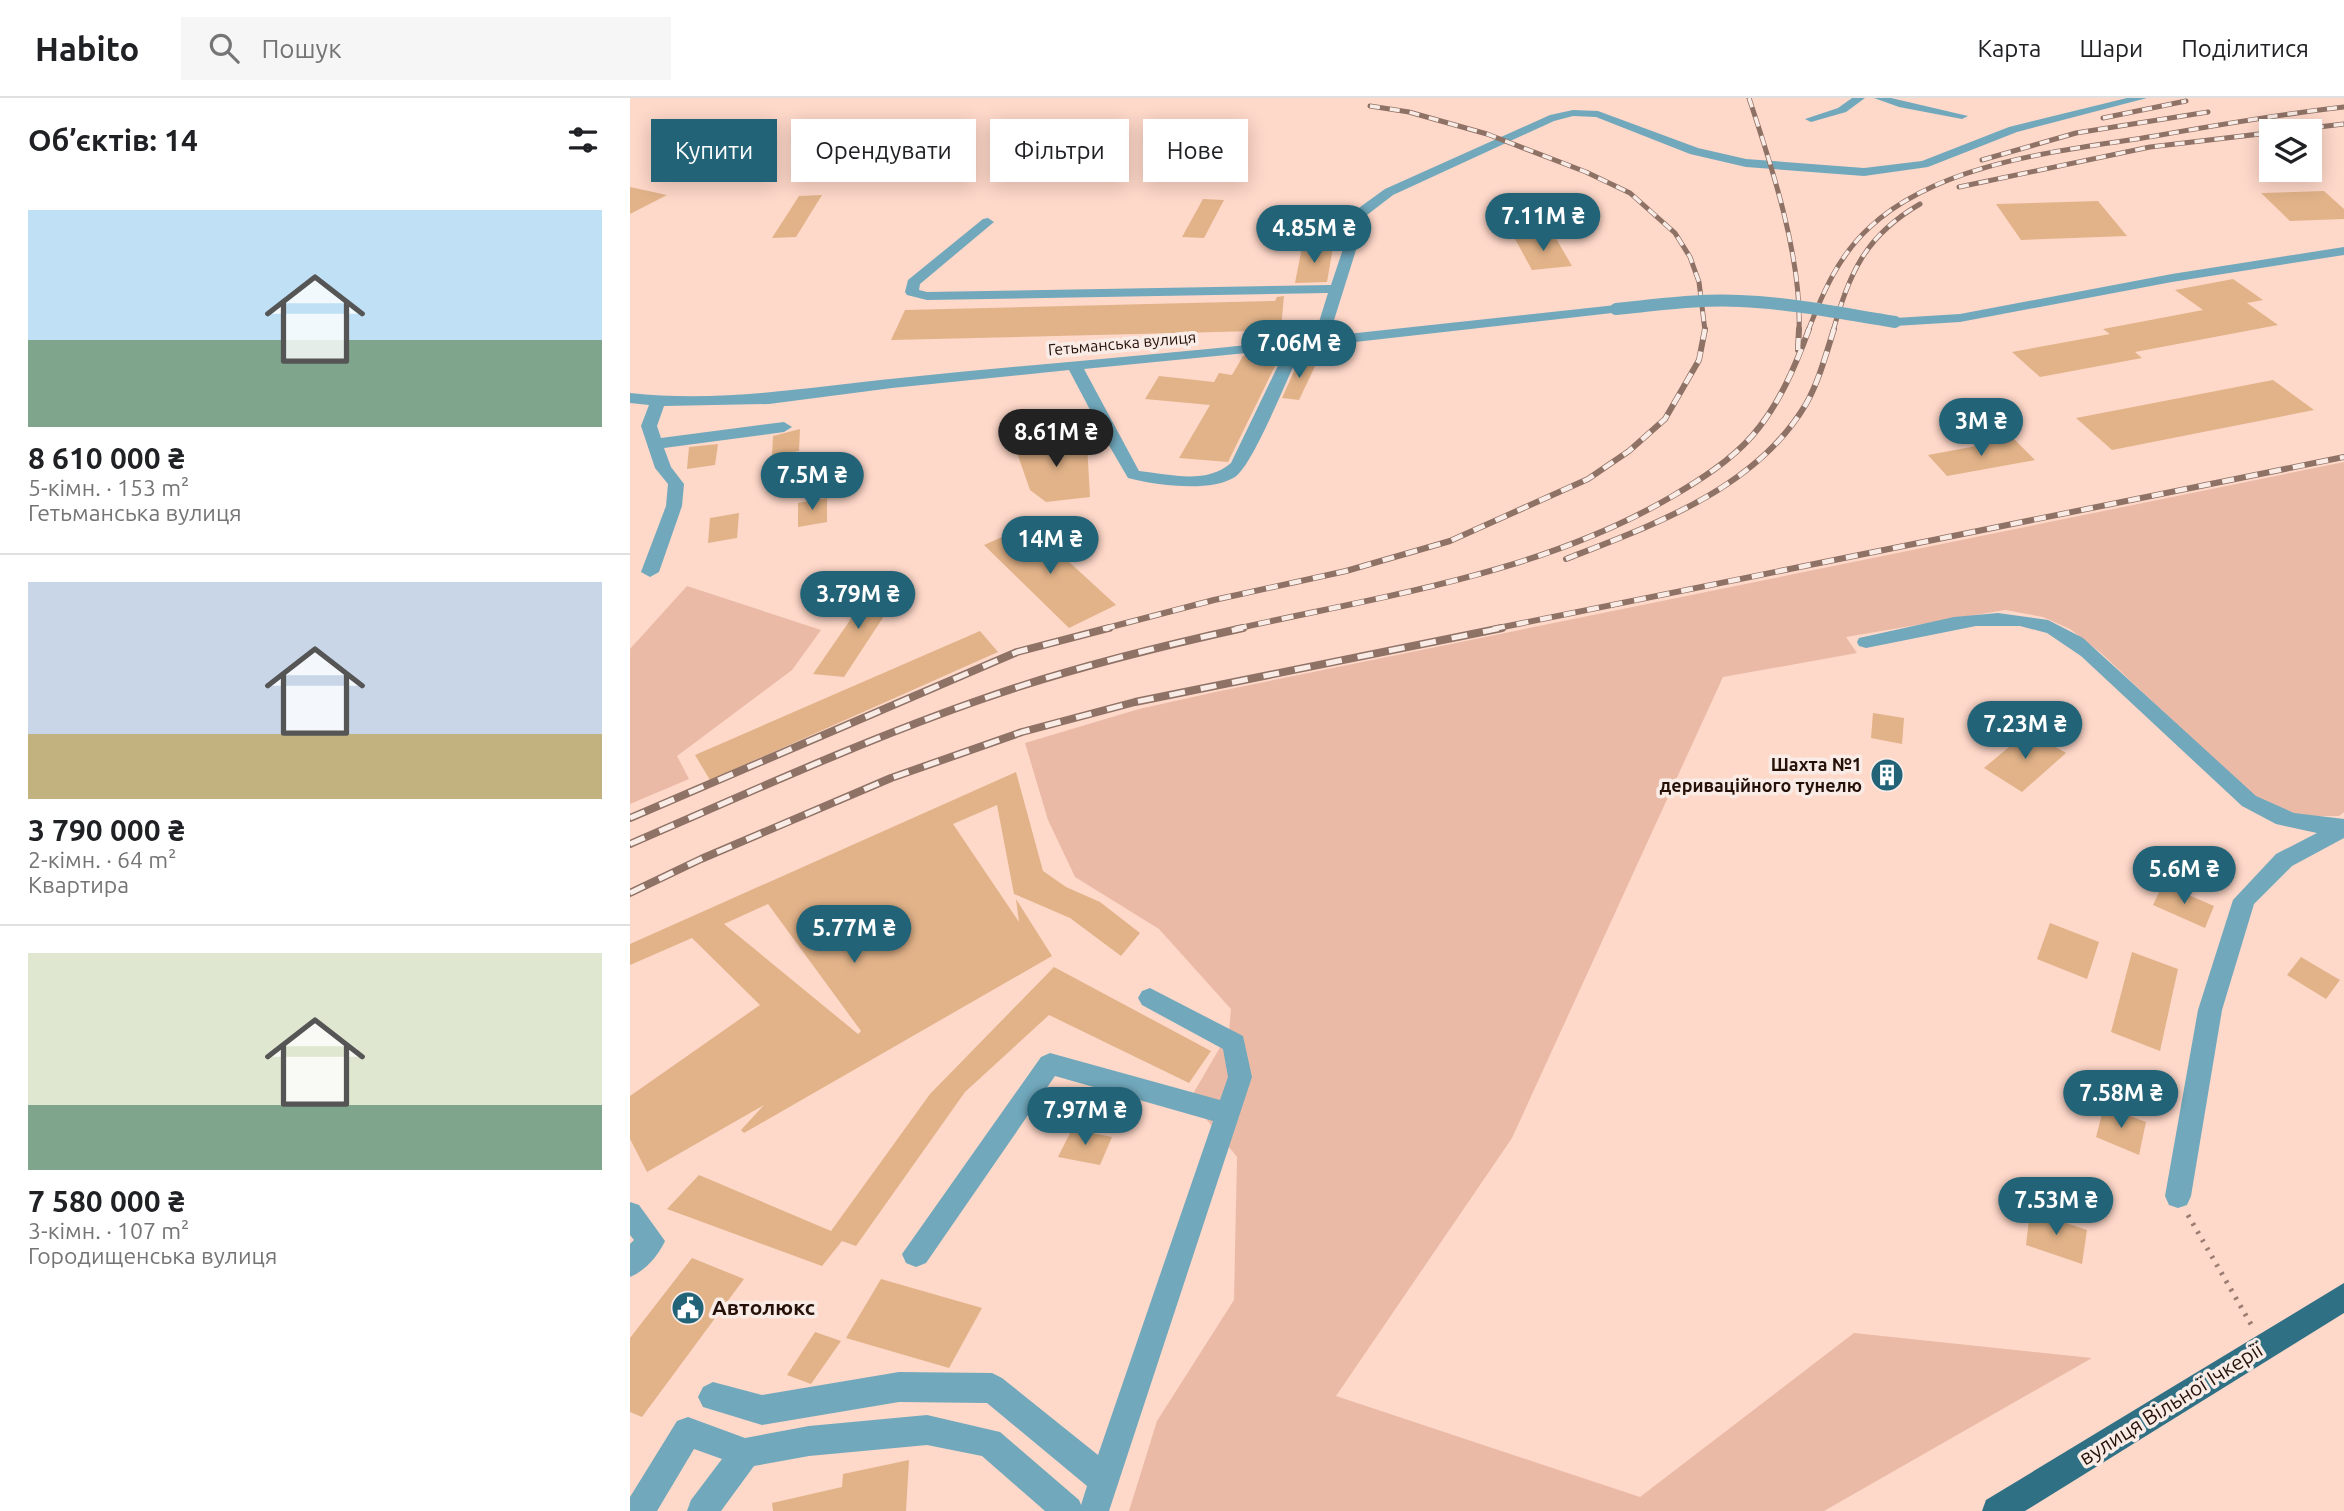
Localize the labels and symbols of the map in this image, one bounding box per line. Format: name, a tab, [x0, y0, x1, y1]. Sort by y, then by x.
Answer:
pin: 7.11M ₴	[1478, 194, 1608, 253]
pin: 4.85M ₴	[1249, 206, 1379, 265]
pin: 7.06M ₴	[1234, 320, 1364, 380]
street label: Гетьманська вулиця	[1047, 328, 1197, 358]
pin: 3M ₴	[1940, 398, 2022, 458]
pin: 8.61M ₴	[991, 410, 1121, 469]
pin: 7.5M ₴	[755, 452, 869, 512]
pin: 14M ₴	[1001, 517, 1099, 576]
pin: 3.79M ₴	[793, 572, 923, 631]
pin: 7.23M ₴	[1960, 702, 2090, 761]
place label: Шахта №1 дериваційного тунелю	[1660, 754, 1862, 795]
building icon: Шахта №1 дериваційного тунелю	[1868, 756, 1906, 794]
pin: 5.6M ₴	[2127, 846, 2241, 906]
pin: 5.77M ₴	[789, 906, 919, 965]
pin: 7.58M ₴	[2056, 1070, 2186, 1130]
pin: 7.97M ₴	[1020, 1088, 1150, 1147]
pin: 7.53M ₴	[1991, 1178, 2121, 1237]
public building icon: Автолюкс	[669, 1289, 707, 1327]
place label: Автолюкс	[712, 1295, 815, 1319]
street label: вулиця Вільної Ічкерії	[2074, 1336, 2267, 1469]

